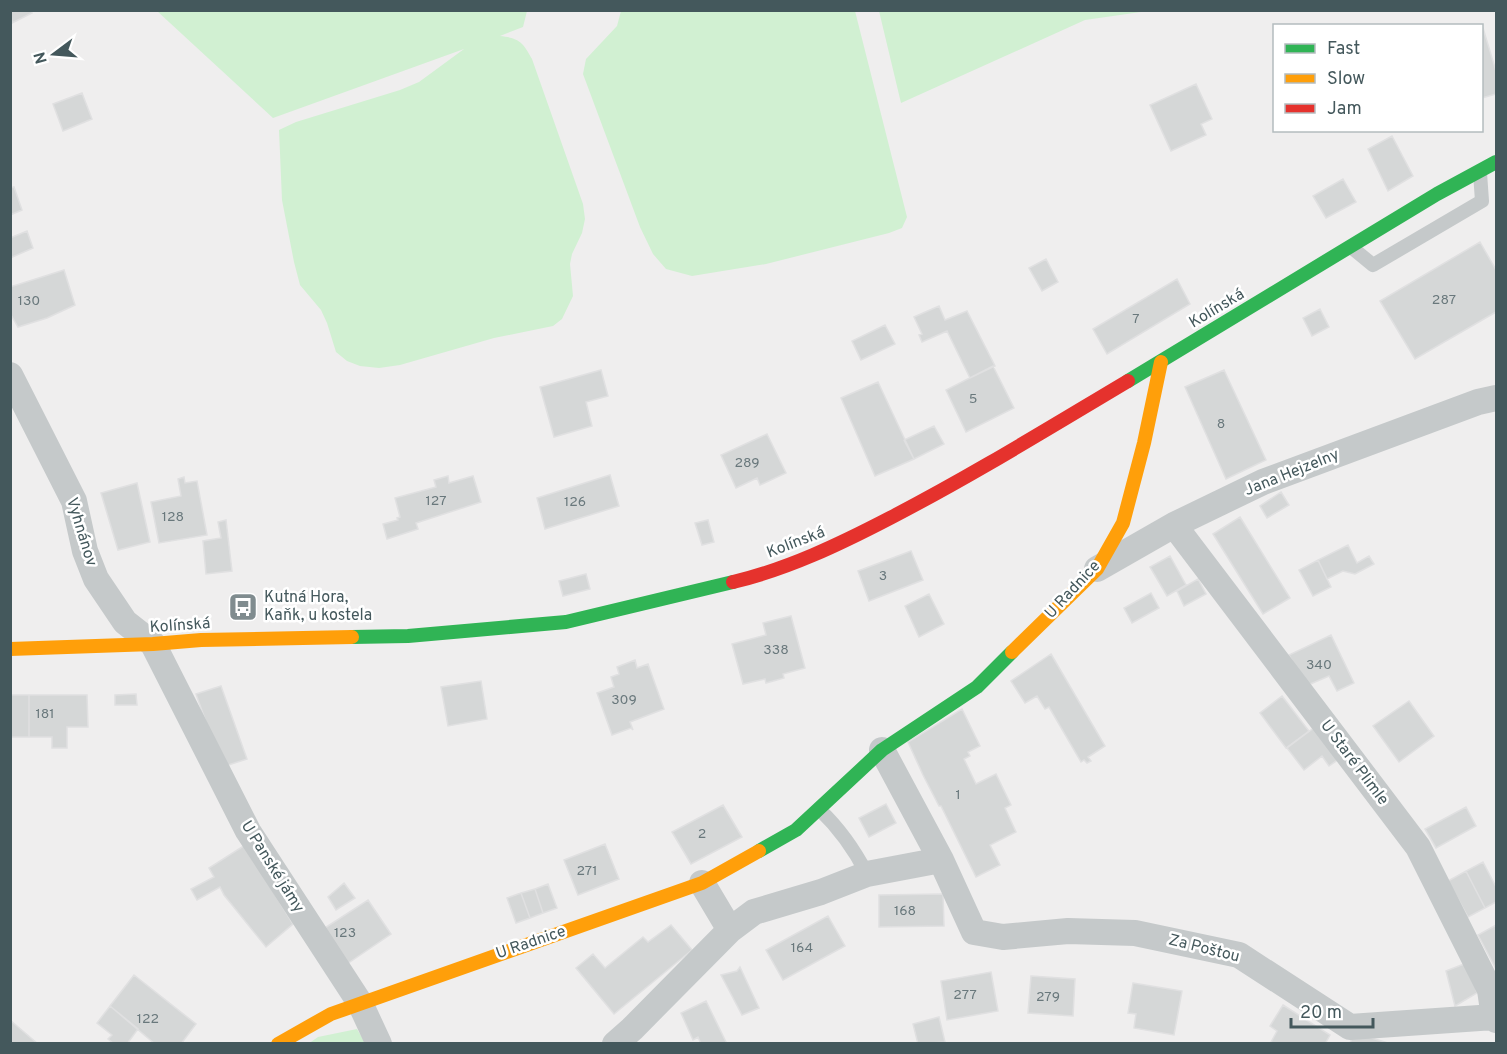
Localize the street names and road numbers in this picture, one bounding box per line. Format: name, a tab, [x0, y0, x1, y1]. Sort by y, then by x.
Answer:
street label: Kolínská	[1186, 285, 1248, 333]
street label: Jana Hejzelny	[1242, 445, 1342, 501]
street label: Vyhnánov	[61, 495, 101, 569]
street label: Kolínská	[764, 523, 828, 563]
street label: U Radnice	[1041, 557, 1105, 623]
street label: Kolínská	[149, 614, 211, 638]
street label: U Staré Plimle	[1315, 716, 1393, 810]
street label: U Panské jámy	[236, 817, 308, 917]
street label: U Radnice	[493, 922, 569, 964]
street label: Za Poštou	[1166, 931, 1242, 967]

